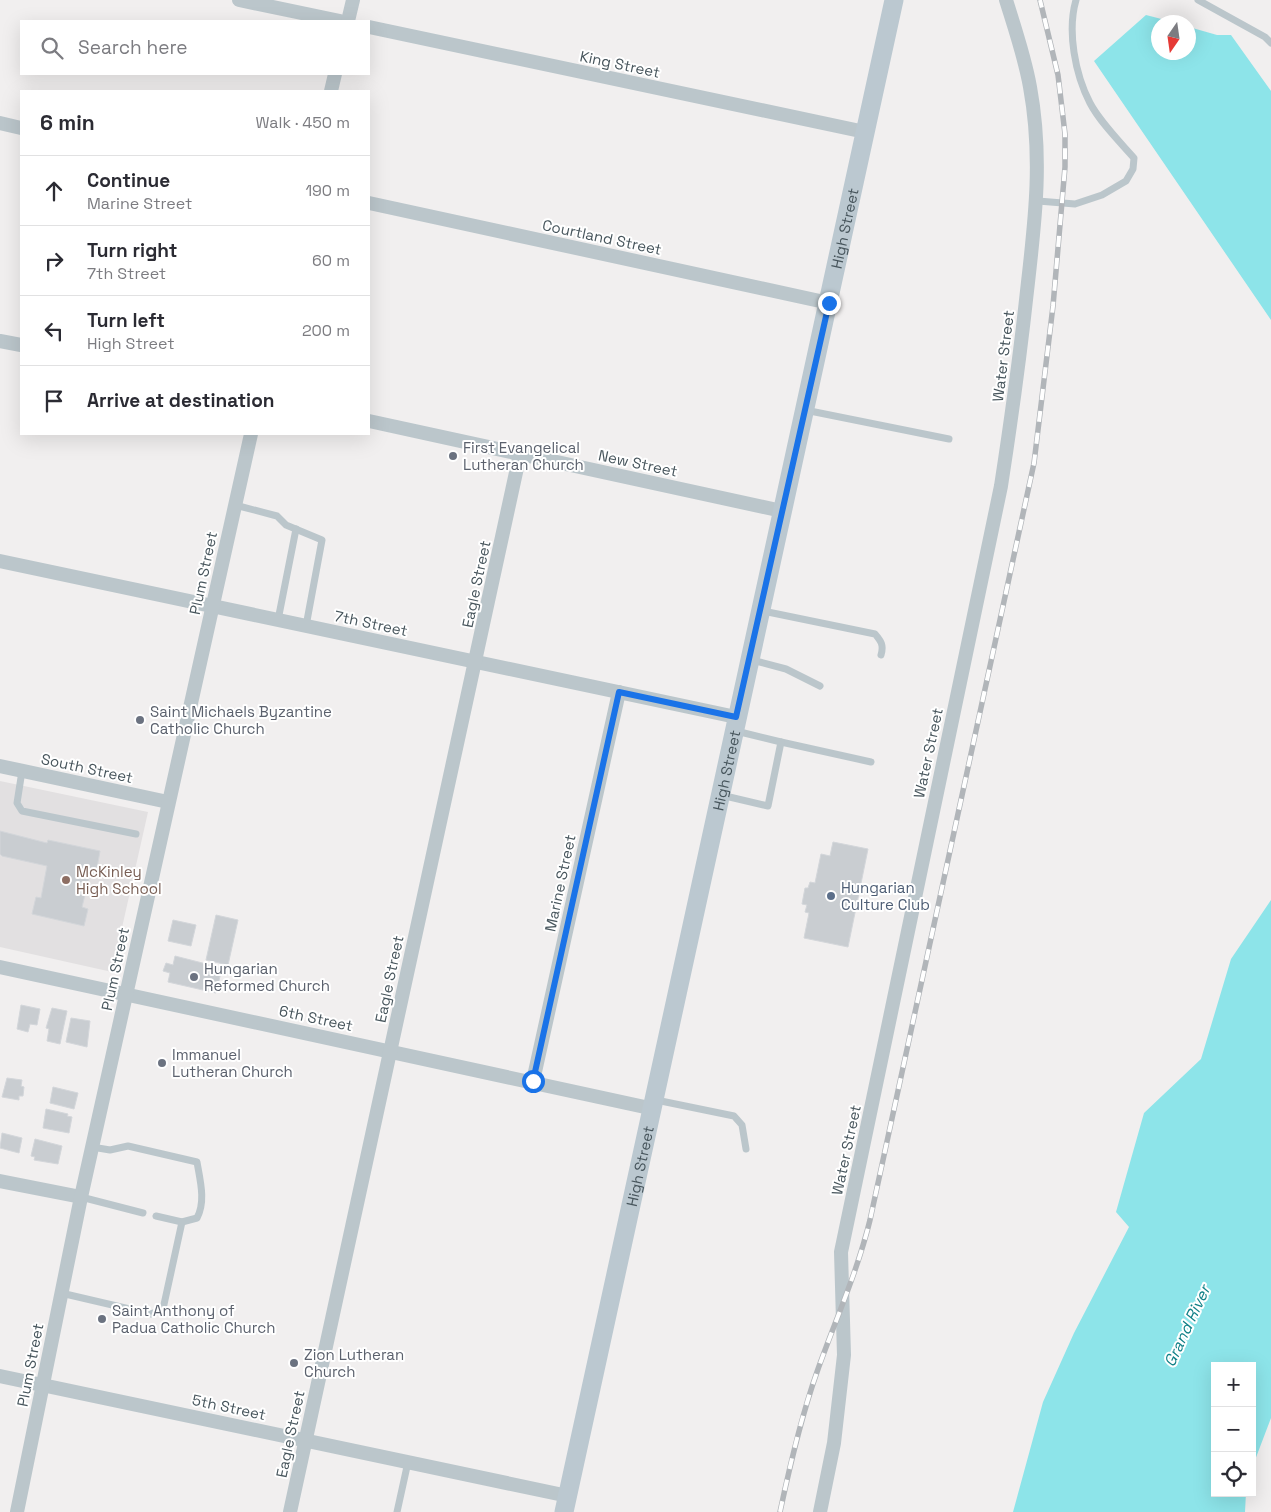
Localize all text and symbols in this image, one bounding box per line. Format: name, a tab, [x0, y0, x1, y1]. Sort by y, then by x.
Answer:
north arrow	[1151, 15, 1196, 60]
search box	[20, 20, 370, 75]
icon: search	[38, 34, 66, 62]
text: Search here	[78, 35, 188, 60]
street label: King Street	[578, 46, 662, 82]
text: 6 min	[40, 109, 95, 136]
text: Walk · 450 m	[256, 112, 350, 133]
text: Continue	[87, 168, 170, 193]
icon: ahead	[40, 177, 68, 205]
text: 190 m	[305, 180, 350, 201]
street label: High Street	[826, 186, 862, 270]
text: Marine Street	[87, 193, 192, 214]
street label: Courtland Street	[541, 215, 663, 259]
text: Turn right	[87, 238, 177, 263]
icon: right	[40, 247, 68, 275]
text: 60 m	[312, 250, 350, 271]
text: 7th Street	[87, 263, 166, 284]
route end	[818, 292, 841, 315]
text: Turn left	[87, 308, 165, 333]
street label: Water Street	[988, 309, 1018, 403]
icon: left	[40, 317, 68, 345]
text: 200 m	[302, 320, 350, 341]
text: High Street	[87, 333, 175, 354]
icon: arrive	[40, 387, 68, 415]
text: Arrive at destination	[87, 388, 275, 413]
place label: First Evangelical Lutheran Church	[463, 438, 584, 474]
street label: New Street	[597, 445, 679, 481]
marker: First Evangelical Lutheran Church	[447, 450, 459, 462]
street label: Plum Street	[185, 530, 221, 616]
street label: Eagle Street	[457, 539, 495, 629]
street label: 7th Street	[333, 606, 409, 640]
place label: Saint Michaels Byzantine Catholic Church	[150, 702, 332, 738]
street label: Water Street	[909, 706, 947, 800]
marker: Saint Michaels Byzantine Catholic Church	[134, 714, 146, 726]
street label: High Street	[708, 728, 744, 813]
street label: South Street	[39, 749, 135, 787]
street label: Marine Street	[540, 833, 580, 933]
place label: McKinley High School	[76, 862, 162, 898]
marker: McKinley High School	[60, 874, 72, 886]
place label: Hungarian Culture Club	[841, 878, 930, 914]
marker: Hungarian Culture Club	[825, 890, 837, 902]
street label: Plum Street	[97, 926, 133, 1012]
street label: Eagle Street	[370, 934, 408, 1024]
place label: Hungarian Reformed Church	[204, 959, 330, 995]
marker: Hungarian Reformed Church	[188, 971, 200, 983]
street label: 6th Street	[277, 1001, 355, 1035]
place label: Immanuel Lutheran Church	[172, 1045, 293, 1081]
marker: Immanuel Lutheran Church	[156, 1057, 168, 1069]
route start	[522, 1070, 545, 1093]
street label: Water Street	[827, 1103, 865, 1197]
street label: High Street	[621, 1124, 658, 1208]
water label: Grand River	[1159, 1280, 1216, 1370]
place label: Saint Anthony of Padua Catholic Church	[112, 1301, 275, 1337]
marker: Saint Anthony of Padua Catholic Church	[96, 1313, 108, 1325]
street label: Plum Street	[13, 1322, 47, 1408]
place label: Zion Lutheran Church	[304, 1345, 404, 1381]
marker: Zion Lutheran Church	[288, 1357, 300, 1369]
map controls	[1211, 1362, 1256, 1497]
button: +	[1211, 1362, 1256, 1407]
street label: Eagle Street	[271, 1389, 309, 1479]
street label: 5th Street	[190, 1390, 268, 1424]
button: −	[1211, 1407, 1256, 1452]
button: locate	[1211, 1452, 1256, 1497]

